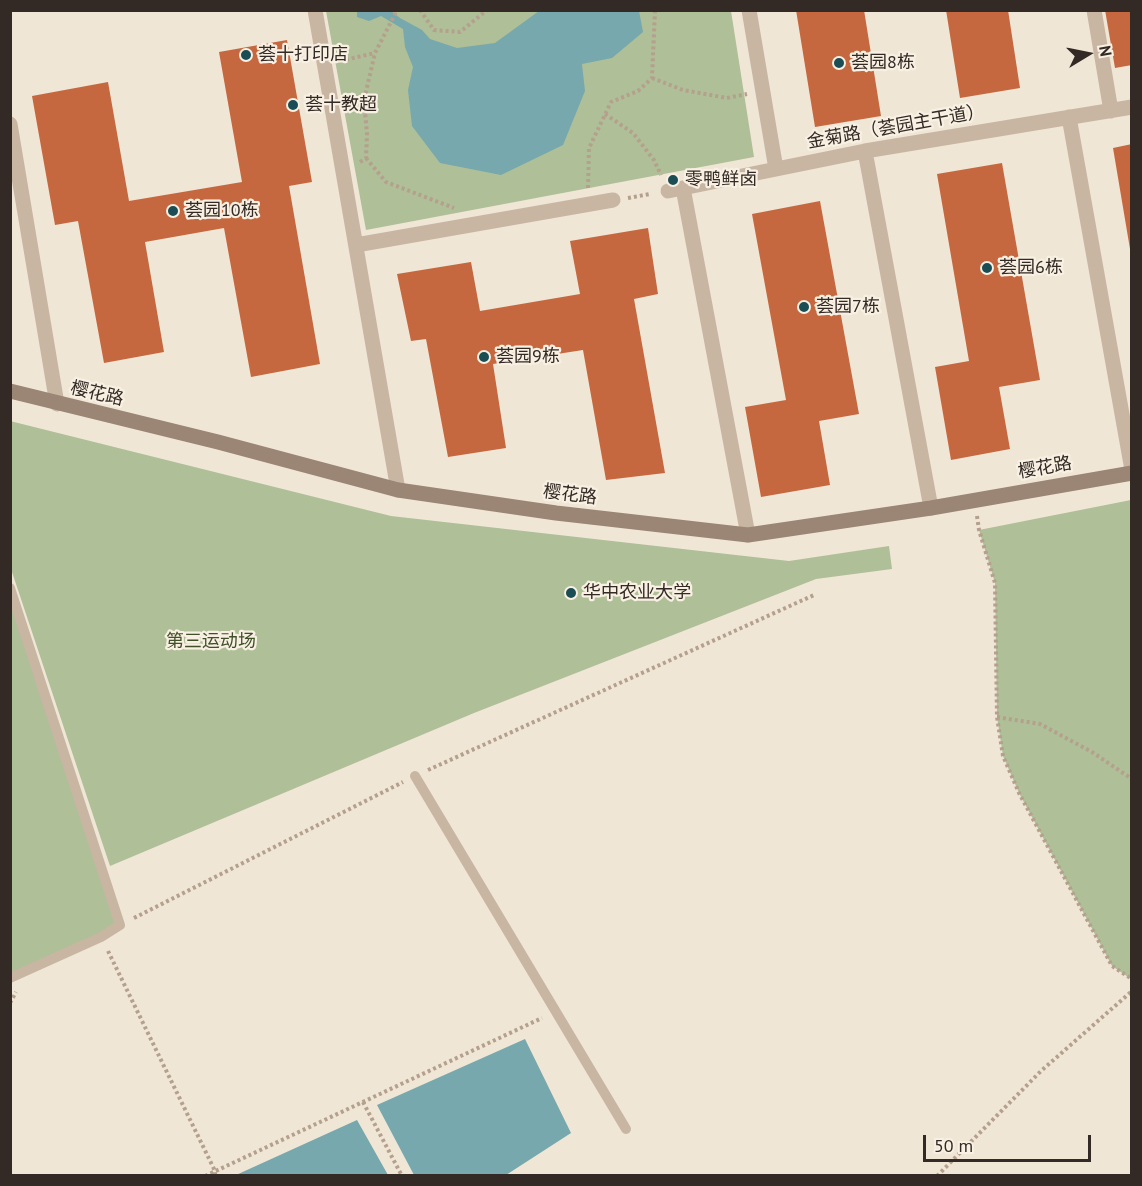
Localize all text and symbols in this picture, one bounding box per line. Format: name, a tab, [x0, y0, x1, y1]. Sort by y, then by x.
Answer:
north arrow	[1058, 24, 1118, 84]
place label: 荟十打印店	[258, 44, 348, 66]
text: N	[1095, 44, 1116, 58]
marker: 荟十打印店	[239, 48, 253, 62]
place label: 荟园8栋	[851, 52, 915, 74]
marker: 荟园8栋	[832, 56, 846, 70]
place label: 荟十教超	[305, 94, 377, 116]
marker: 荟十教超	[286, 98, 300, 112]
street label: 金菊路（荟园主干道）	[805, 101, 987, 153]
place label: 零鸭鲜卤	[685, 169, 757, 191]
marker: 零鸭鲜卤	[666, 173, 680, 187]
place label: 荟园10栋	[185, 200, 259, 222]
marker: 荟园10栋	[166, 204, 180, 218]
place label: 荟园6栋	[999, 257, 1063, 279]
marker: 荟园6栋	[980, 261, 994, 275]
place label: 荟园7栋	[816, 296, 880, 318]
marker: 荟园7栋	[797, 300, 811, 314]
place label: 荟园9栋	[496, 346, 560, 368]
marker: 荟园9栋	[477, 350, 491, 364]
street label: 樱花路	[68, 377, 126, 411]
street label: 樱花路	[1017, 453, 1073, 483]
street label: 樱花路	[542, 481, 598, 509]
place label: 华中农业大学	[583, 582, 691, 604]
marker: 华中农业大学	[564, 586, 578, 600]
park label: 第三运动场	[166, 631, 256, 653]
scale bar	[926, 1123, 1094, 1161]
text: 50 m	[934, 1134, 973, 1157]

